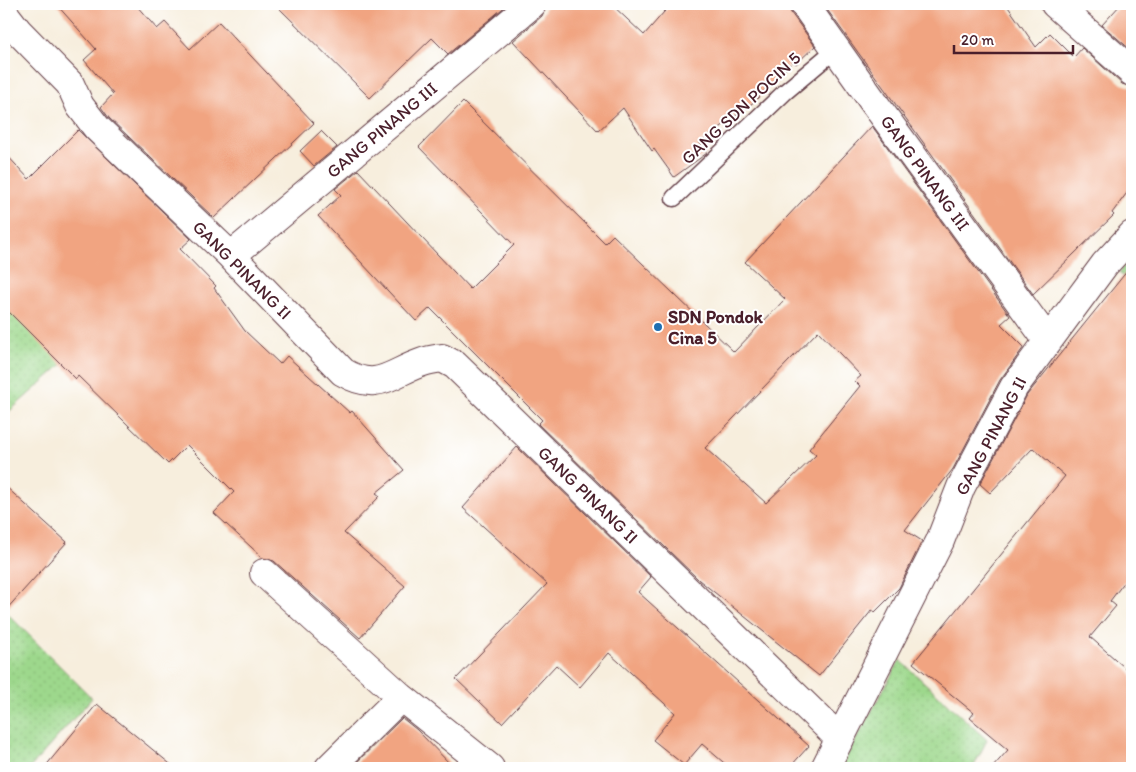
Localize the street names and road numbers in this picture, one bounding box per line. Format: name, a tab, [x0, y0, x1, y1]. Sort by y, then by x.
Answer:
street label: GANG SDN POCIN 5	[677, 47, 805, 169]
street label: GANG PINANG III	[322, 77, 442, 183]
street label: GANG PINANG III	[876, 111, 974, 235]
street label: GANG PINANG II	[188, 216, 296, 324]
street label: GANG PINANG II	[951, 373, 1031, 499]
street label: GANG PINANG II	[533, 442, 643, 548]

